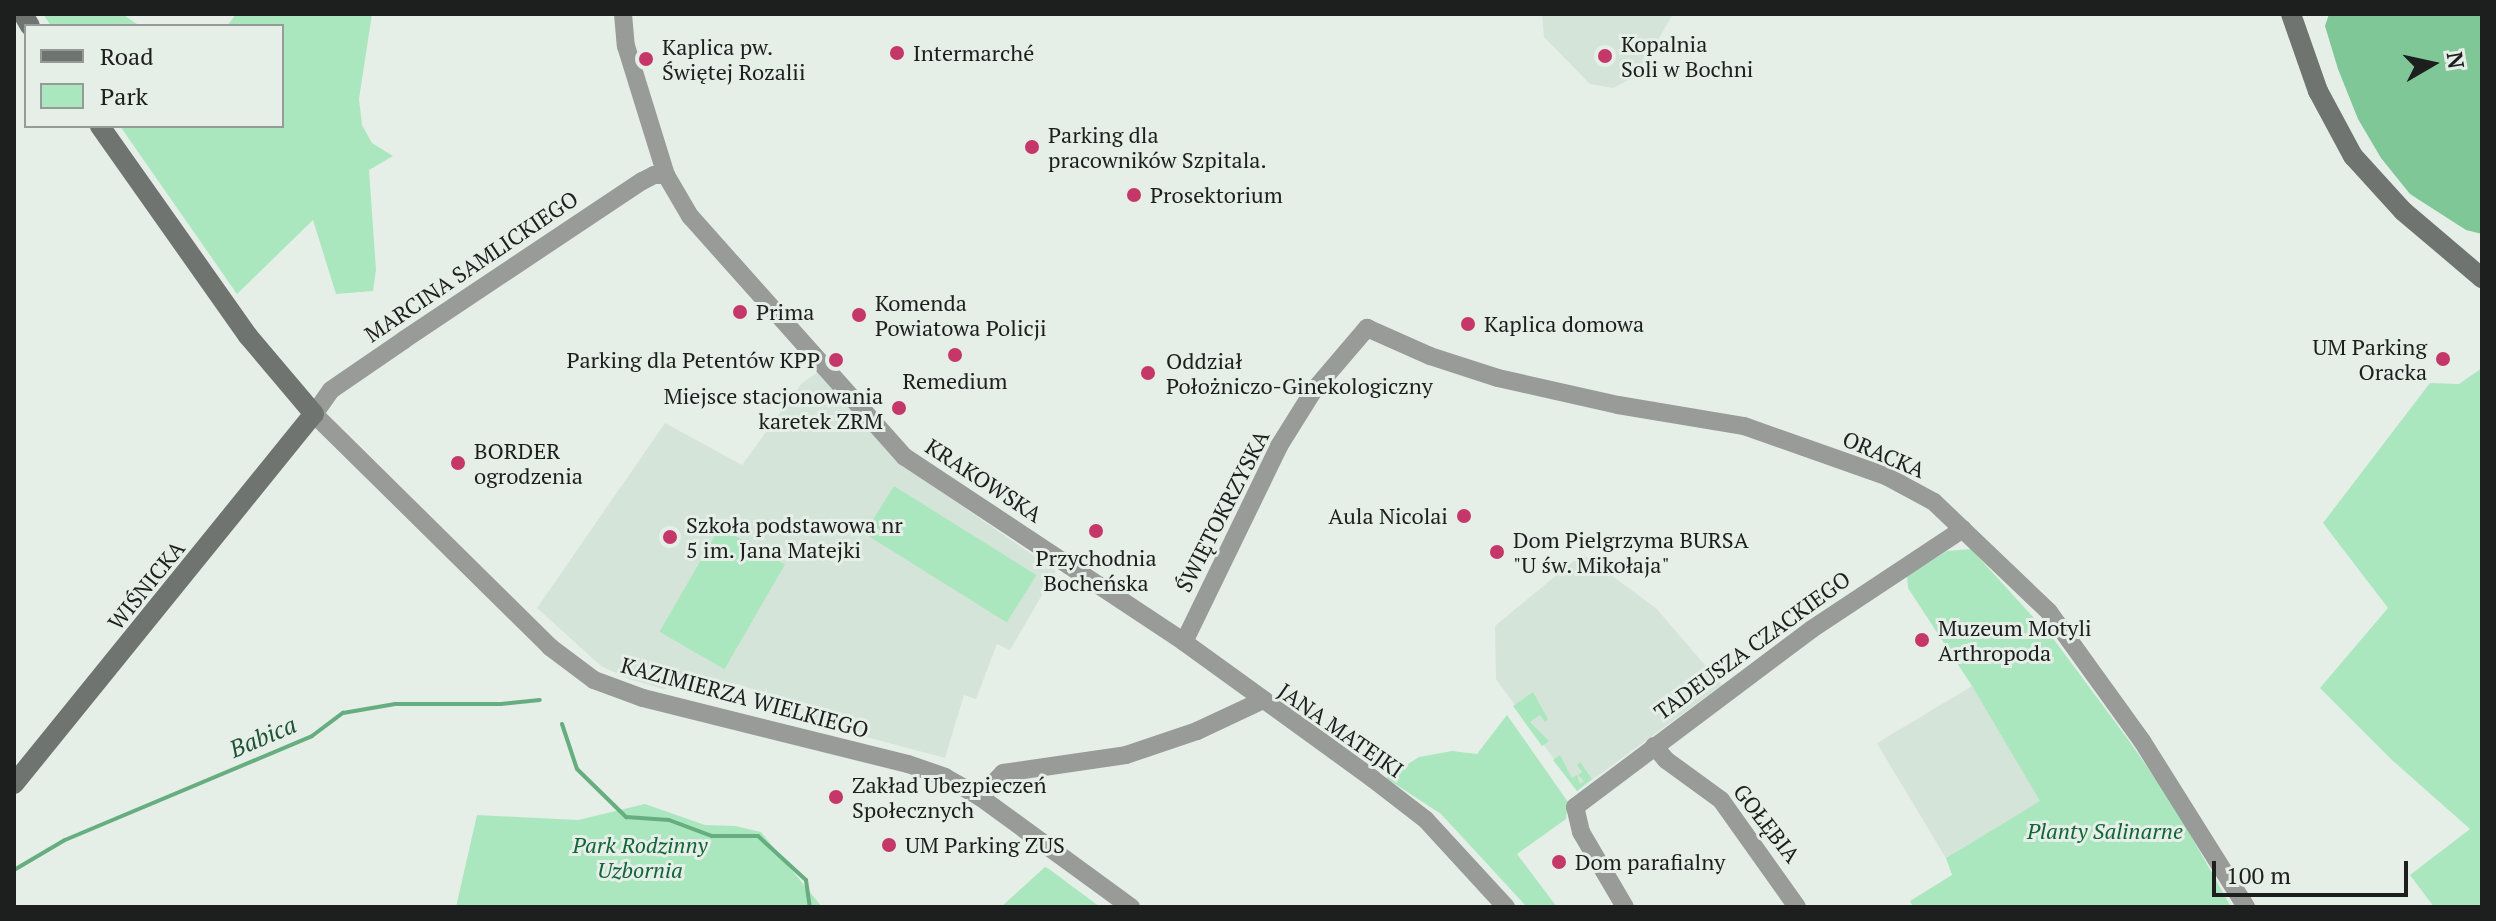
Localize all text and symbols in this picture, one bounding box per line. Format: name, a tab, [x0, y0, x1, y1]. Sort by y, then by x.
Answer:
legend	[24, 24, 284, 128]
north arrow	[2392, 24, 2472, 104]
place label: Kopalnia Soli w Bochni	[1621, 30, 1753, 82]
place label: Kaplica pw. Świętej Rozalii	[662, 33, 806, 84]
text: Road	[100, 40, 154, 72]
place label: Intermarché	[913, 40, 1034, 66]
marker: Intermarché	[888, 44, 906, 62]
marker: Kopalnia Soli w Bochni	[1596, 47, 1614, 65]
marker: Kaplica pw. Świętej Rozalii	[637, 50, 655, 68]
text: N	[2441, 50, 2472, 71]
text: Park	[100, 80, 148, 112]
place label: Parking dla pracowników Szpitala.	[1048, 121, 1267, 172]
marker: Parking dla pracowników Szpitala.	[1023, 138, 1041, 156]
place label: Prosektorium	[1150, 182, 1283, 208]
street label: MARCINA SAMLICKIEGO	[359, 185, 583, 347]
marker: Prosektorium	[1125, 186, 1143, 204]
place label: Komenda Powiatowa Policji	[875, 289, 1047, 340]
place label: Prima	[756, 299, 814, 325]
marker: Prima	[731, 303, 749, 321]
marker: Komenda Powiatowa Policji	[850, 306, 868, 324]
place label: Kaplica domowa	[1484, 311, 1644, 337]
marker: Kaplica domowa	[1459, 315, 1477, 333]
place label: UM Parking Oracka	[2313, 333, 2427, 384]
marker: Remedium	[946, 346, 964, 364]
place label: Parking dla Petentów KPP	[566, 347, 820, 373]
place label: Oddział Położniczo-Ginekologiczny	[1166, 347, 1433, 398]
marker: UM Parking Oracka	[2434, 350, 2452, 368]
marker: Parking dla Petentów KPP	[827, 351, 845, 369]
marker: Oddział Położniczo-Ginekologiczny	[1137, 362, 1159, 384]
place label: Remedium	[902, 368, 1008, 394]
place label: Miejsce stacjonowania karetek ZRM	[664, 382, 883, 434]
marker: Miejsce stacjonowania karetek ZRM	[890, 399, 908, 417]
street label: ORACKA	[1839, 425, 1929, 483]
street label: ŚWIĘTOKRZYSKA	[1170, 426, 1274, 596]
street label: KRAKOWSKA	[921, 433, 1047, 527]
place label: BORDER ogrodzenia	[474, 437, 583, 488]
marker: BORDER ogrodzenia	[449, 454, 467, 472]
place label: Aula Nicolai	[1328, 503, 1448, 529]
marker: Aula Nicolai	[1455, 507, 1473, 525]
place label: Szkoła podstawowa nr 5 im. Jana Matejki	[686, 511, 903, 562]
marker: Przychodnia Bocheńska	[1087, 522, 1105, 540]
place label: Dom Pielgrzyma BURSA "U św. Mikołaja"	[1513, 526, 1749, 578]
marker: Szkoła podstawowa nr 5 im. Jana Matejki	[661, 528, 679, 546]
street label: WIŚNICKA	[102, 535, 190, 635]
marker: Dom Pielgrzyma BURSA "U św. Mikołaja"	[1488, 543, 1506, 561]
place label: Przychodnia Bocheńska	[1035, 544, 1157, 596]
street label: TADEUSZA CZACKIEGO	[1649, 565, 1855, 725]
place label: Muzeum Motyli Arthropoda	[1938, 614, 2092, 666]
marker: Muzeum Motyli Arthropoda	[1913, 631, 1931, 649]
street label: KAZIMIERZA WIELKIEGO	[618, 651, 872, 743]
street label: JANA MATEJKI	[1273, 677, 1409, 783]
water label: Babica	[225, 710, 301, 764]
place label: Zakład Ubezpieczeń Społecznych	[852, 771, 1047, 822]
street label: GOŁĘBIA	[1728, 778, 1806, 868]
marker: Zakład Ubezpieczeń Społecznych	[827, 788, 845, 806]
park label: Planty Salinarne	[2027, 818, 2183, 844]
park label: Park Rodzinny Uzbornia	[572, 831, 708, 882]
place label: UM Parking ZUS	[905, 832, 1065, 858]
marker: UM Parking ZUS	[880, 836, 898, 854]
scale bar	[2216, 845, 2412, 895]
place label: Dom parafialny	[1575, 849, 1725, 875]
marker: Dom parafialny	[1550, 853, 1568, 871]
text: 100 m	[2226, 859, 2291, 891]

